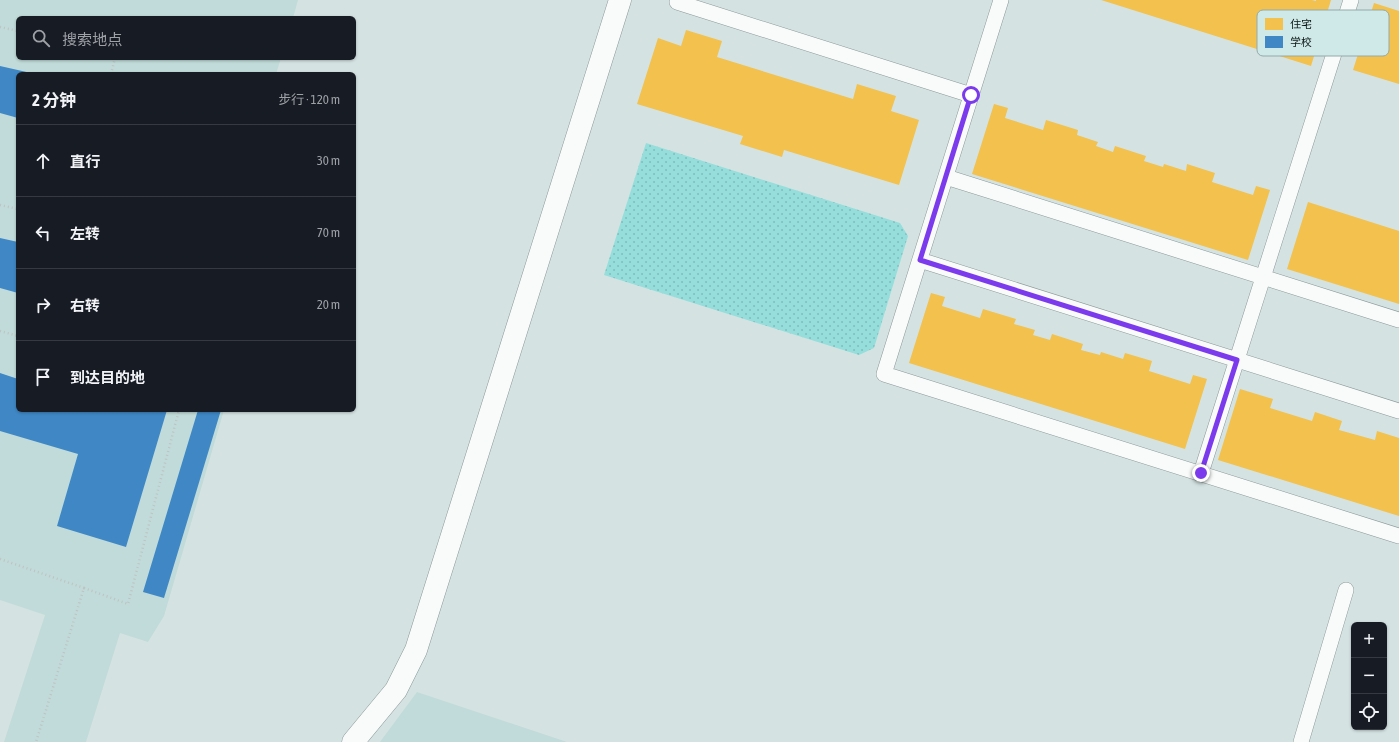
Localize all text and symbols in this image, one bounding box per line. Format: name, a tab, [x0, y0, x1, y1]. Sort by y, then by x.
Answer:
legend	[1257, 10, 1389, 56]
search box	[16, 16, 356, 60]
text: 住宅	[1290, 18, 1312, 30]
icon: search	[30, 27, 52, 49]
text: 搜索地点	[62, 31, 122, 48]
text: 学校	[1290, 36, 1312, 48]
route start	[962, 86, 980, 104]
text: 2 分钟	[32, 90, 76, 110]
text: 步行 · 120 m	[278, 92, 340, 107]
icon: ahead	[32, 150, 54, 172]
text: 直行	[70, 153, 100, 170]
text: 30 m	[317, 153, 340, 168]
icon: left	[32, 222, 54, 244]
text: 左转	[70, 225, 100, 242]
text: 70 m	[317, 225, 340, 240]
icon: right	[32, 294, 54, 316]
text: 右转	[70, 297, 100, 314]
text: 20 m	[317, 297, 340, 312]
icon: arrive	[32, 366, 54, 388]
text: 到达目的地	[70, 369, 145, 386]
route end	[1192, 464, 1210, 482]
map controls	[1351, 622, 1387, 730]
button: +	[1351, 622, 1387, 658]
button: −	[1351, 658, 1387, 694]
button: locate	[1351, 694, 1387, 730]

